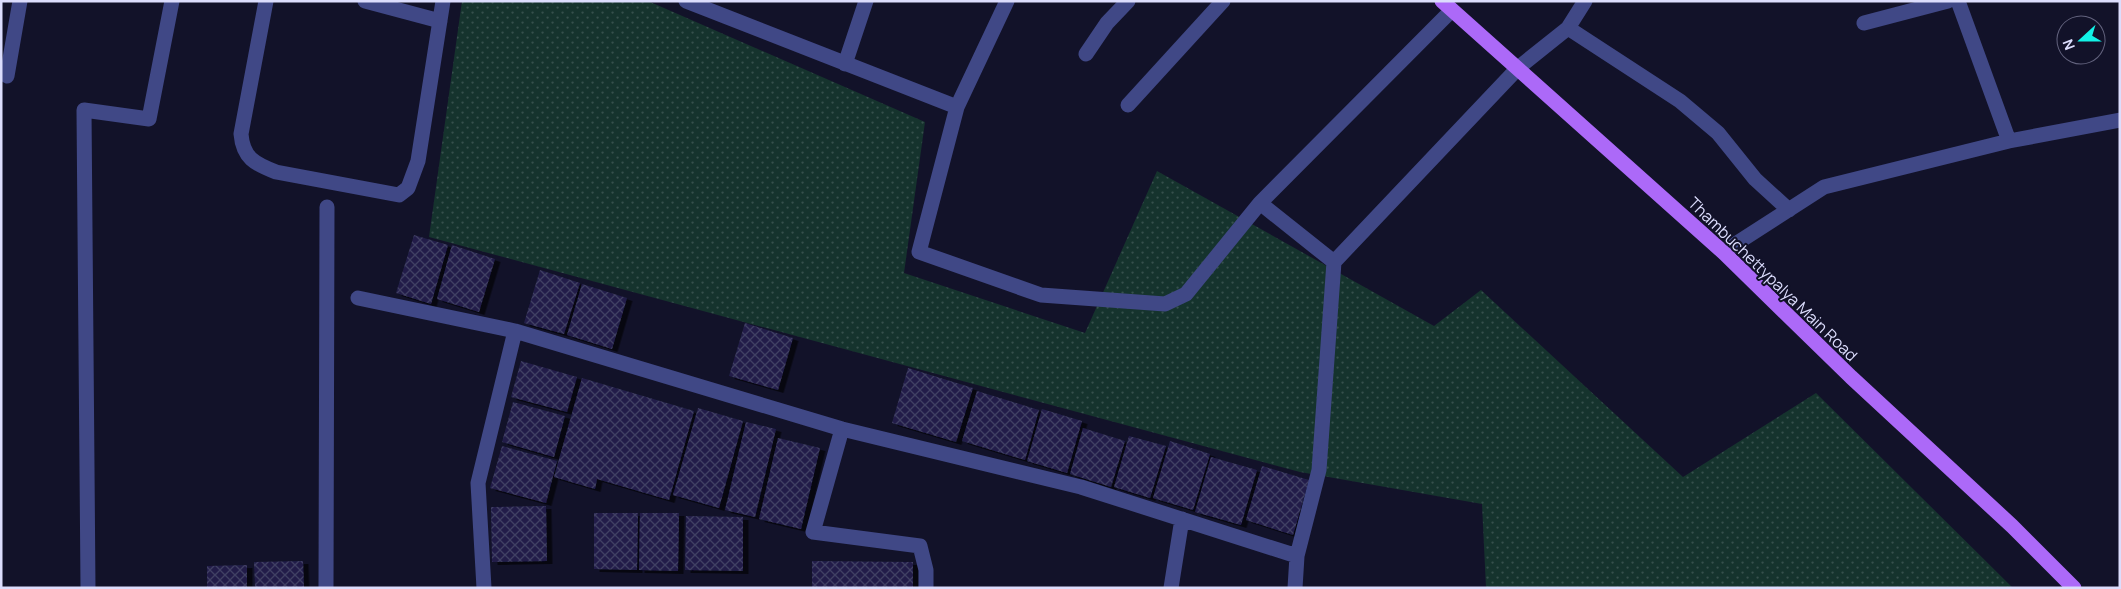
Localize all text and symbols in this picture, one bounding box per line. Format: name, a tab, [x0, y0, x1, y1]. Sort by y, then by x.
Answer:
north arrow	[2056, 15, 2106, 65]
text: N	[2058, 37, 2079, 53]
street label: Thambuchettypalya Main Road	[1684, 192, 1862, 366]

